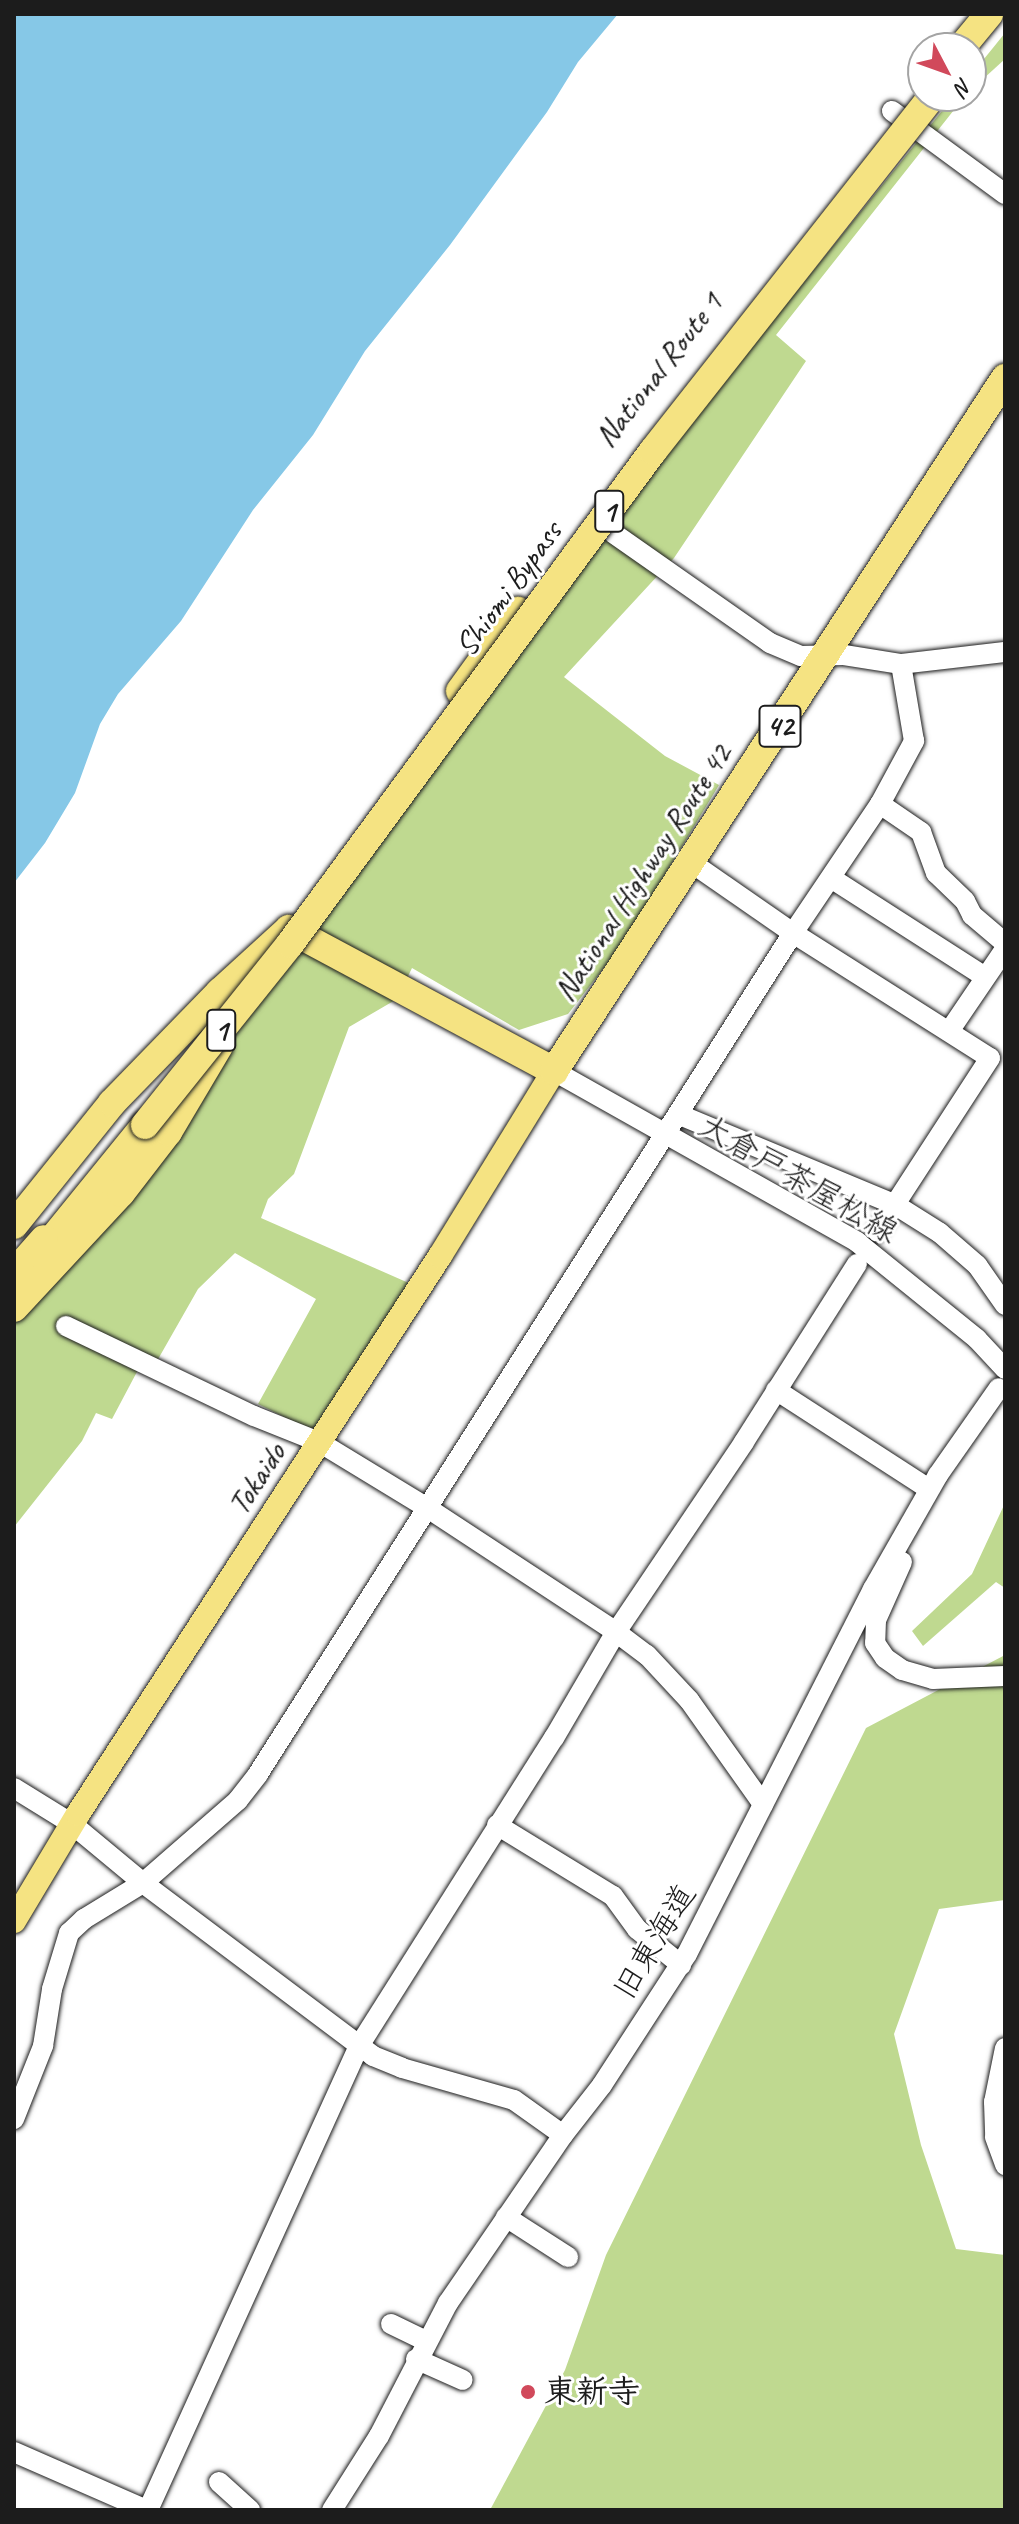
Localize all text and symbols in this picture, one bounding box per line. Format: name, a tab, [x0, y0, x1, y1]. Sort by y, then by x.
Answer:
north arrow	[907, 32, 987, 112]
text: N	[949, 72, 979, 101]
street label: National Route 1	[587, 285, 731, 455]
road number: 1	[593, 485, 625, 537]
street label: Shiomi Bypass	[447, 514, 571, 664]
road number: 42	[758, 700, 802, 752]
street label: National Highway Route 42	[546, 737, 740, 1009]
road number: 1	[205, 1004, 237, 1056]
street label: 大倉戸茶屋松線	[691, 1106, 905, 1252]
street label: Tokaido	[220, 1436, 294, 1522]
street label: 旧東海道	[606, 1877, 704, 2007]
place label: 東新寺	[544, 2373, 640, 2411]
marker: 東新寺	[519, 2383, 537, 2401]

